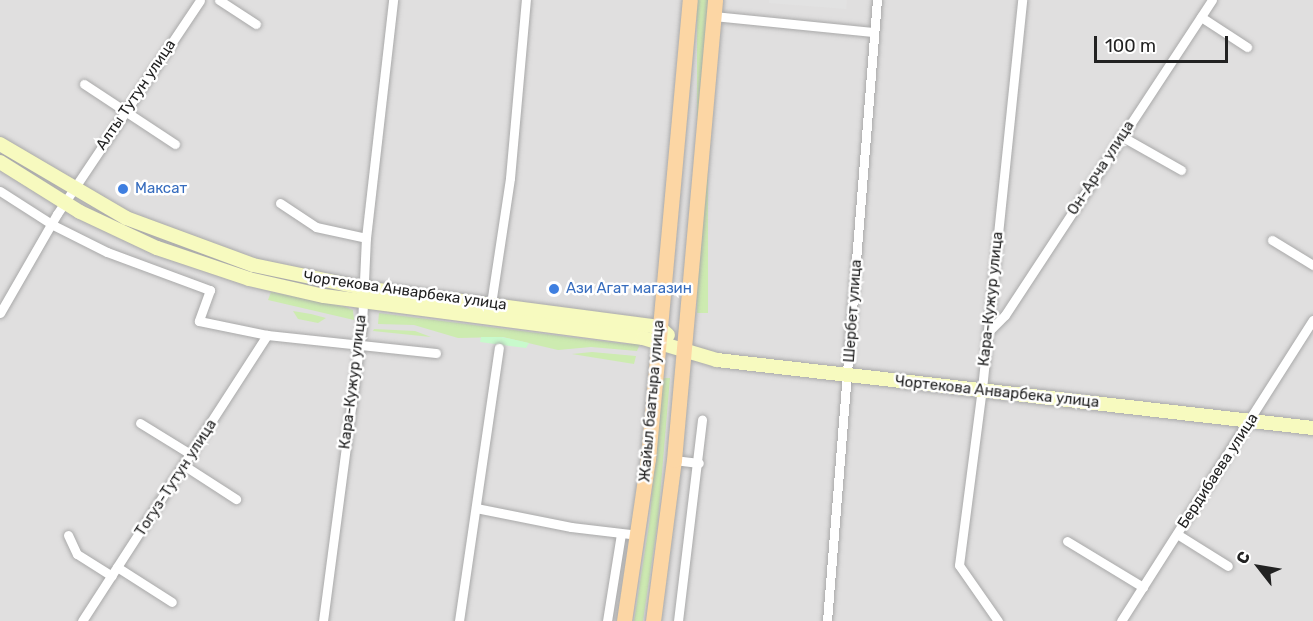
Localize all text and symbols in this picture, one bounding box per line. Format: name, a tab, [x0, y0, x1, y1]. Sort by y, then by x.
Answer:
scale bar	[1097, 24, 1230, 62]
text: 100 m	[1105, 35, 1156, 57]
street label: Алты Тутун улица	[92, 36, 180, 154]
street label: Он-Арча улица	[1064, 117, 1138, 219]
place label: Максат	[135, 180, 187, 198]
marker: Максат	[116, 182, 130, 196]
street label: Кара-Кужур улица	[975, 231, 1007, 367]
street label: Шербет улица	[840, 259, 866, 363]
street label: Чортекова Анварбека улица	[302, 268, 508, 314]
place label: Ази Агат магазин	[566, 280, 692, 298]
marker: Ази Агат магазин	[547, 282, 561, 296]
street label: Кара-Кужур улица	[336, 314, 370, 450]
street label: Жайыл баатыра улица	[636, 319, 668, 483]
street label: Чортекова Анварбека улица	[894, 372, 1100, 412]
street label: Бердибаева улица	[1174, 410, 1262, 532]
street label: Тогуз-Тутун улица	[132, 416, 220, 540]
north arrow	[1229, 537, 1289, 597]
text: С	[1232, 548, 1254, 567]

